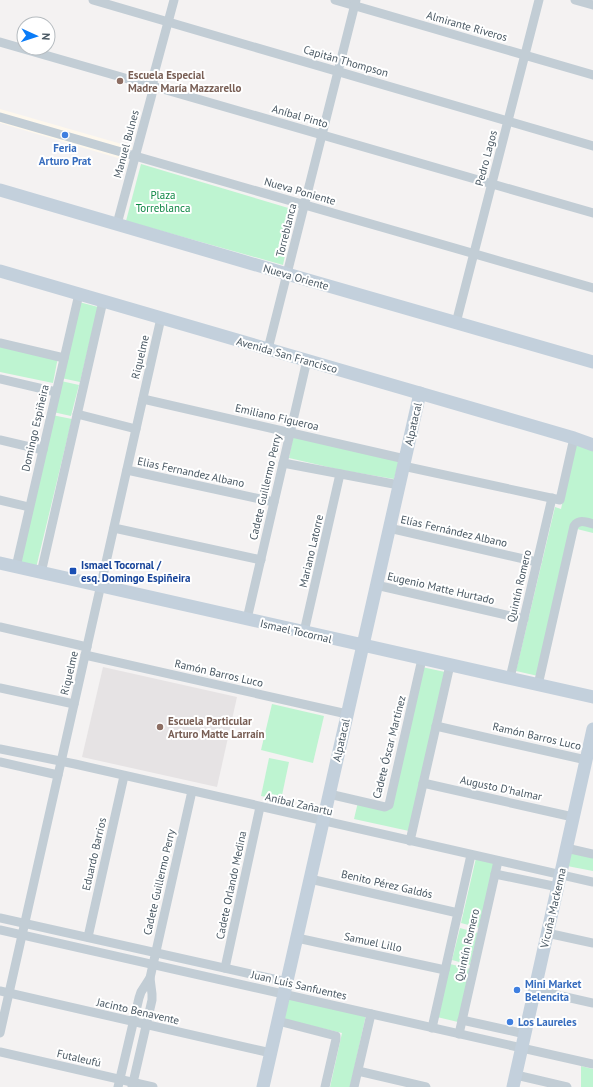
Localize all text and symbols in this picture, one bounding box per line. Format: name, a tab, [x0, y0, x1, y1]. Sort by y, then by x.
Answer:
street label: Almirante Riveros	[425, 8, 509, 44]
north arrow	[16, 16, 56, 56]
text: N	[39, 33, 53, 41]
street label: Capitán Thompson	[302, 42, 390, 80]
place label: Escuela Especial Madre María Mazzarello	[128, 68, 241, 95]
marker: Escuela Especial Madre María Mazzarello	[115, 76, 125, 86]
street label: Aníbal Pinto	[270, 101, 330, 131]
street label: Manuel Bulnes	[110, 108, 142, 179]
street label: Pedro Lagos	[472, 128, 500, 187]
marker: Feria Arturo Prat	[60, 130, 70, 140]
place label: Feria Arturo Prat	[39, 141, 91, 168]
street label: Nueva Poniente	[263, 174, 338, 208]
park label: Plaza Torreblanca	[136, 188, 190, 215]
street label: Torreblanca	[273, 202, 299, 258]
street label: Nueva Oriente	[262, 261, 331, 293]
street label: Riquelme	[128, 333, 152, 380]
street label: Avenida San Francisco	[235, 334, 339, 376]
street label: Domingo Espiñeira	[18, 383, 52, 473]
street label: Alpatacal	[401, 400, 425, 447]
street label: Emiliano Figueroa	[234, 401, 320, 433]
street label: Cadete Guillermo Perry	[246, 432, 284, 541]
street label: Elias Fernandez Albano	[136, 454, 246, 490]
street label: Elías Fernández Albano	[399, 512, 509, 550]
street label: Mariano Latorre	[296, 513, 326, 589]
street label: Quintín Romero	[504, 548, 534, 624]
place label: Ismael Tocornal / esq. Domingo Espiñeira	[81, 558, 190, 585]
marker: Ismael Tocornal / esq. Domingo Espiñeira	[68, 566, 78, 576]
street label: Eugenio Matte Hurtado	[386, 569, 496, 607]
street label: Ismael Tocornal	[259, 616, 334, 646]
street label: Riquelme	[57, 649, 81, 696]
street label: Ramón Barros Luco	[173, 656, 265, 690]
street label: Cadete Óscar Martínez	[369, 694, 409, 800]
place label: Escuela Particular Arturo Matte Larraín	[168, 714, 265, 741]
street label: Alpatacal	[329, 716, 353, 763]
street label: Ramón Barros Luco	[491, 719, 583, 753]
marker: Escuela Particular Arturo Matte Larraín	[155, 722, 165, 732]
street label: Augusto D'halmar	[459, 772, 543, 804]
street label: Aníbal Zañartu	[264, 789, 334, 819]
street label: Eduardo Barrios	[79, 816, 109, 892]
street label: Cadete Guillermo Perry	[140, 827, 178, 936]
street label: Cadete Orlando Medina	[213, 829, 249, 941]
street label: Benito Pérez Galdós	[340, 867, 434, 901]
street label: Vicuña Mackenna	[537, 867, 569, 950]
street label: Quintín Romero	[452, 907, 482, 983]
street label: Samuel Lillo	[343, 929, 403, 955]
street label: Juan Luis Sanfuentes	[249, 967, 348, 1003]
place label: Mini Market Belencita	[525, 977, 581, 1004]
marker: Mini Market Belencita	[512, 985, 522, 995]
street label: Jacinto Benavente	[94, 994, 181, 1027]
place label: Los Laureles	[518, 1015, 577, 1029]
marker: Los Laureles	[505, 1017, 515, 1027]
street label: Futaleufú	[56, 1046, 103, 1070]

